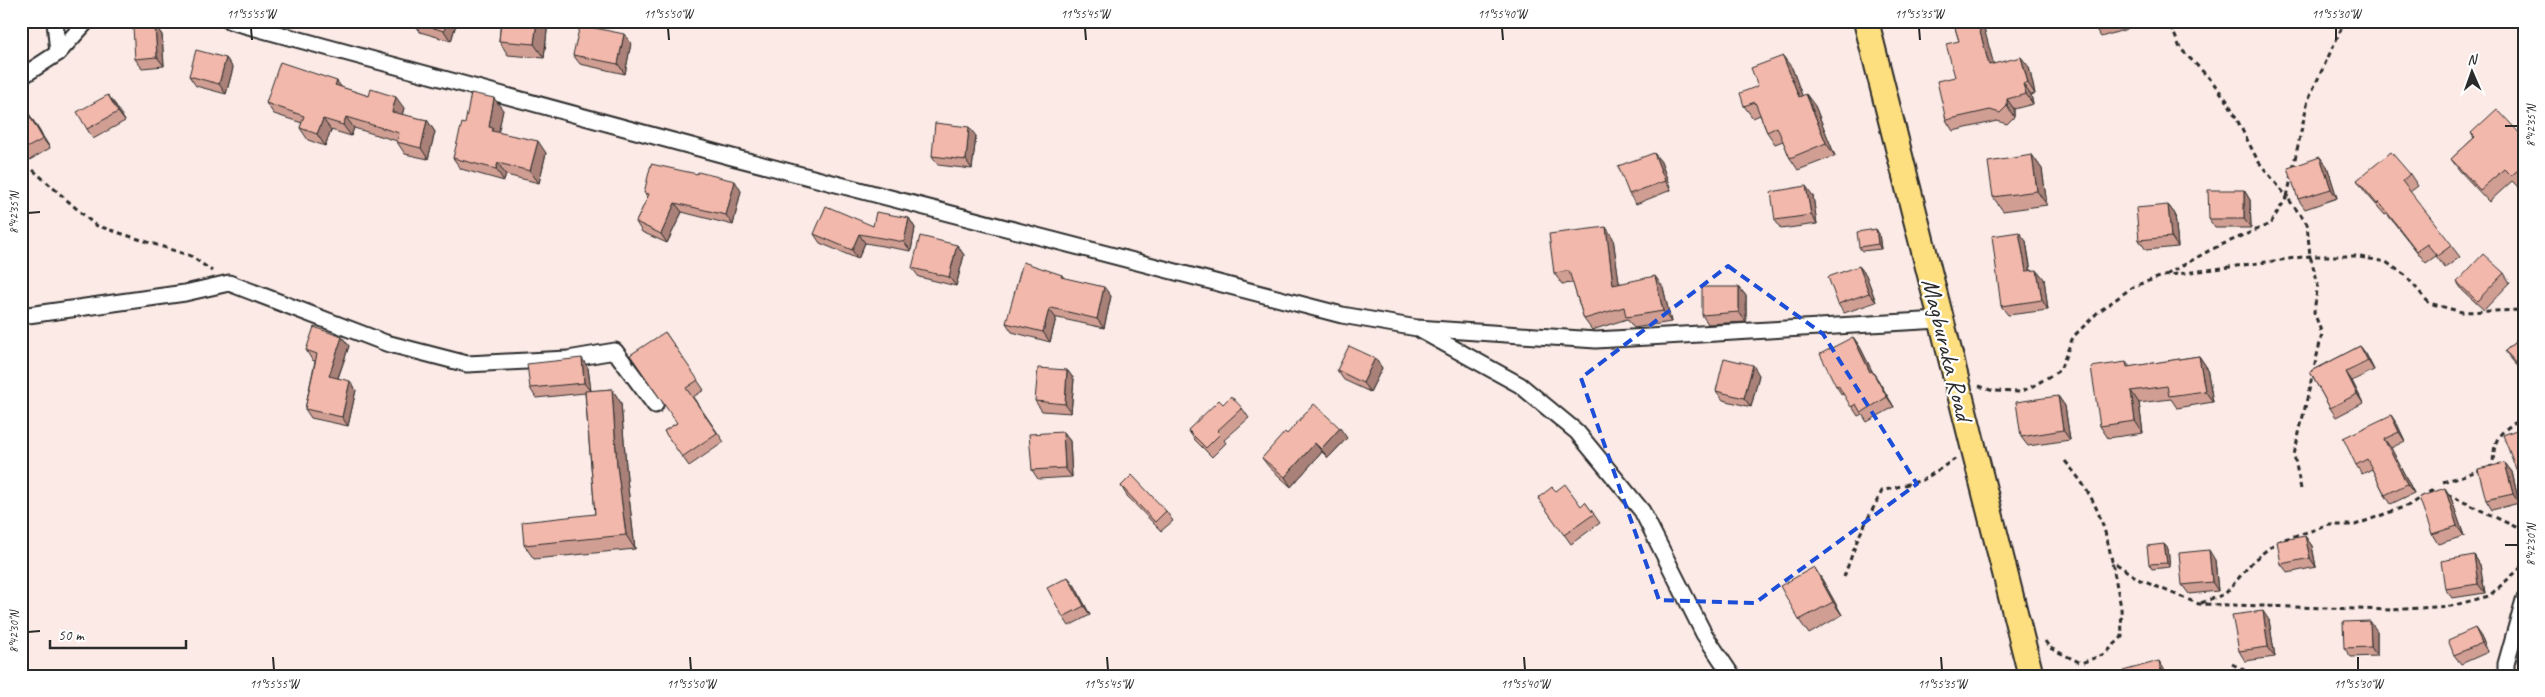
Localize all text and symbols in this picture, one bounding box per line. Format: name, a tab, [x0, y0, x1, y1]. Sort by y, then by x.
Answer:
text: 11°55'55"W	[227, 6, 278, 22]
text: 11°55'50"W	[644, 6, 695, 22]
text: 11°55'45"W	[1061, 6, 1112, 22]
text: 11°55'40"W	[1478, 6, 1529, 22]
text: 11°55'35"W	[1895, 6, 1946, 22]
text: 11°55'30"W	[2312, 6, 2363, 22]
north arrow	[2448, 48, 2498, 98]
text: N	[2467, 51, 2479, 68]
text: 8°42'35"N	[2523, 103, 2539, 147]
text: 8°42'35"N	[6, 190, 22, 234]
street label: Magburaka Road	[1914, 275, 1981, 428]
text: 8°42'30"N	[2523, 522, 2539, 566]
text: 8°42'30"N	[6, 609, 22, 653]
scale bar	[50, 617, 186, 649]
text: 50 m	[58, 626, 85, 645]
text: 11°55'55"W	[250, 676, 301, 692]
text: 11°55'50"W	[667, 676, 718, 692]
text: 11°55'45"W	[1084, 676, 1135, 692]
text: 11°55'40"W	[1501, 676, 1552, 692]
text: 11°55'35"W	[1918, 676, 1969, 692]
text: 11°55'30"W	[2334, 676, 2385, 692]

